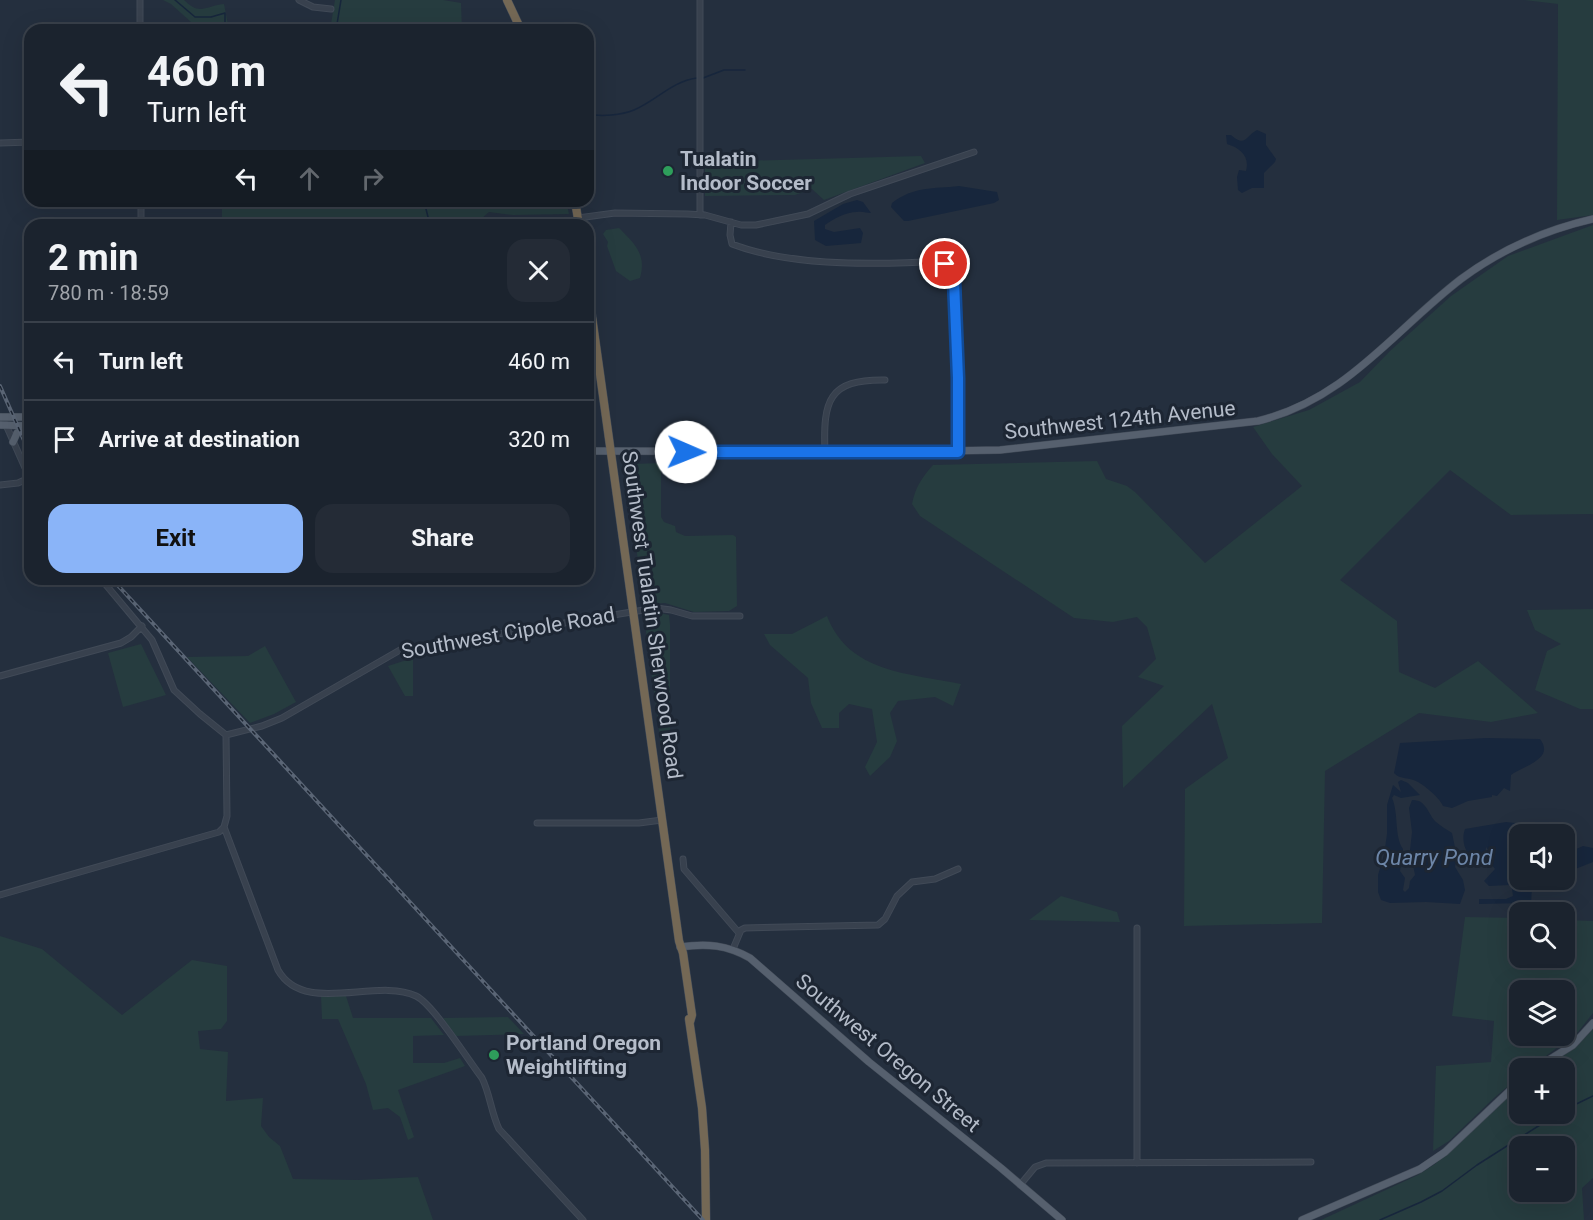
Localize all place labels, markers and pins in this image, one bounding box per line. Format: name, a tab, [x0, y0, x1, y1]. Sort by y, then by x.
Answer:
place label: Tualatin Indoor Soccer	[680, 147, 812, 195]
marker: Tualatin Indoor Soccer	[661, 164, 675, 178]
pin	[919, 238, 970, 289]
place label: Portland Oregon Weightlifting	[506, 1031, 661, 1079]
marker: Portland Oregon Weightlifting	[487, 1048, 501, 1062]

